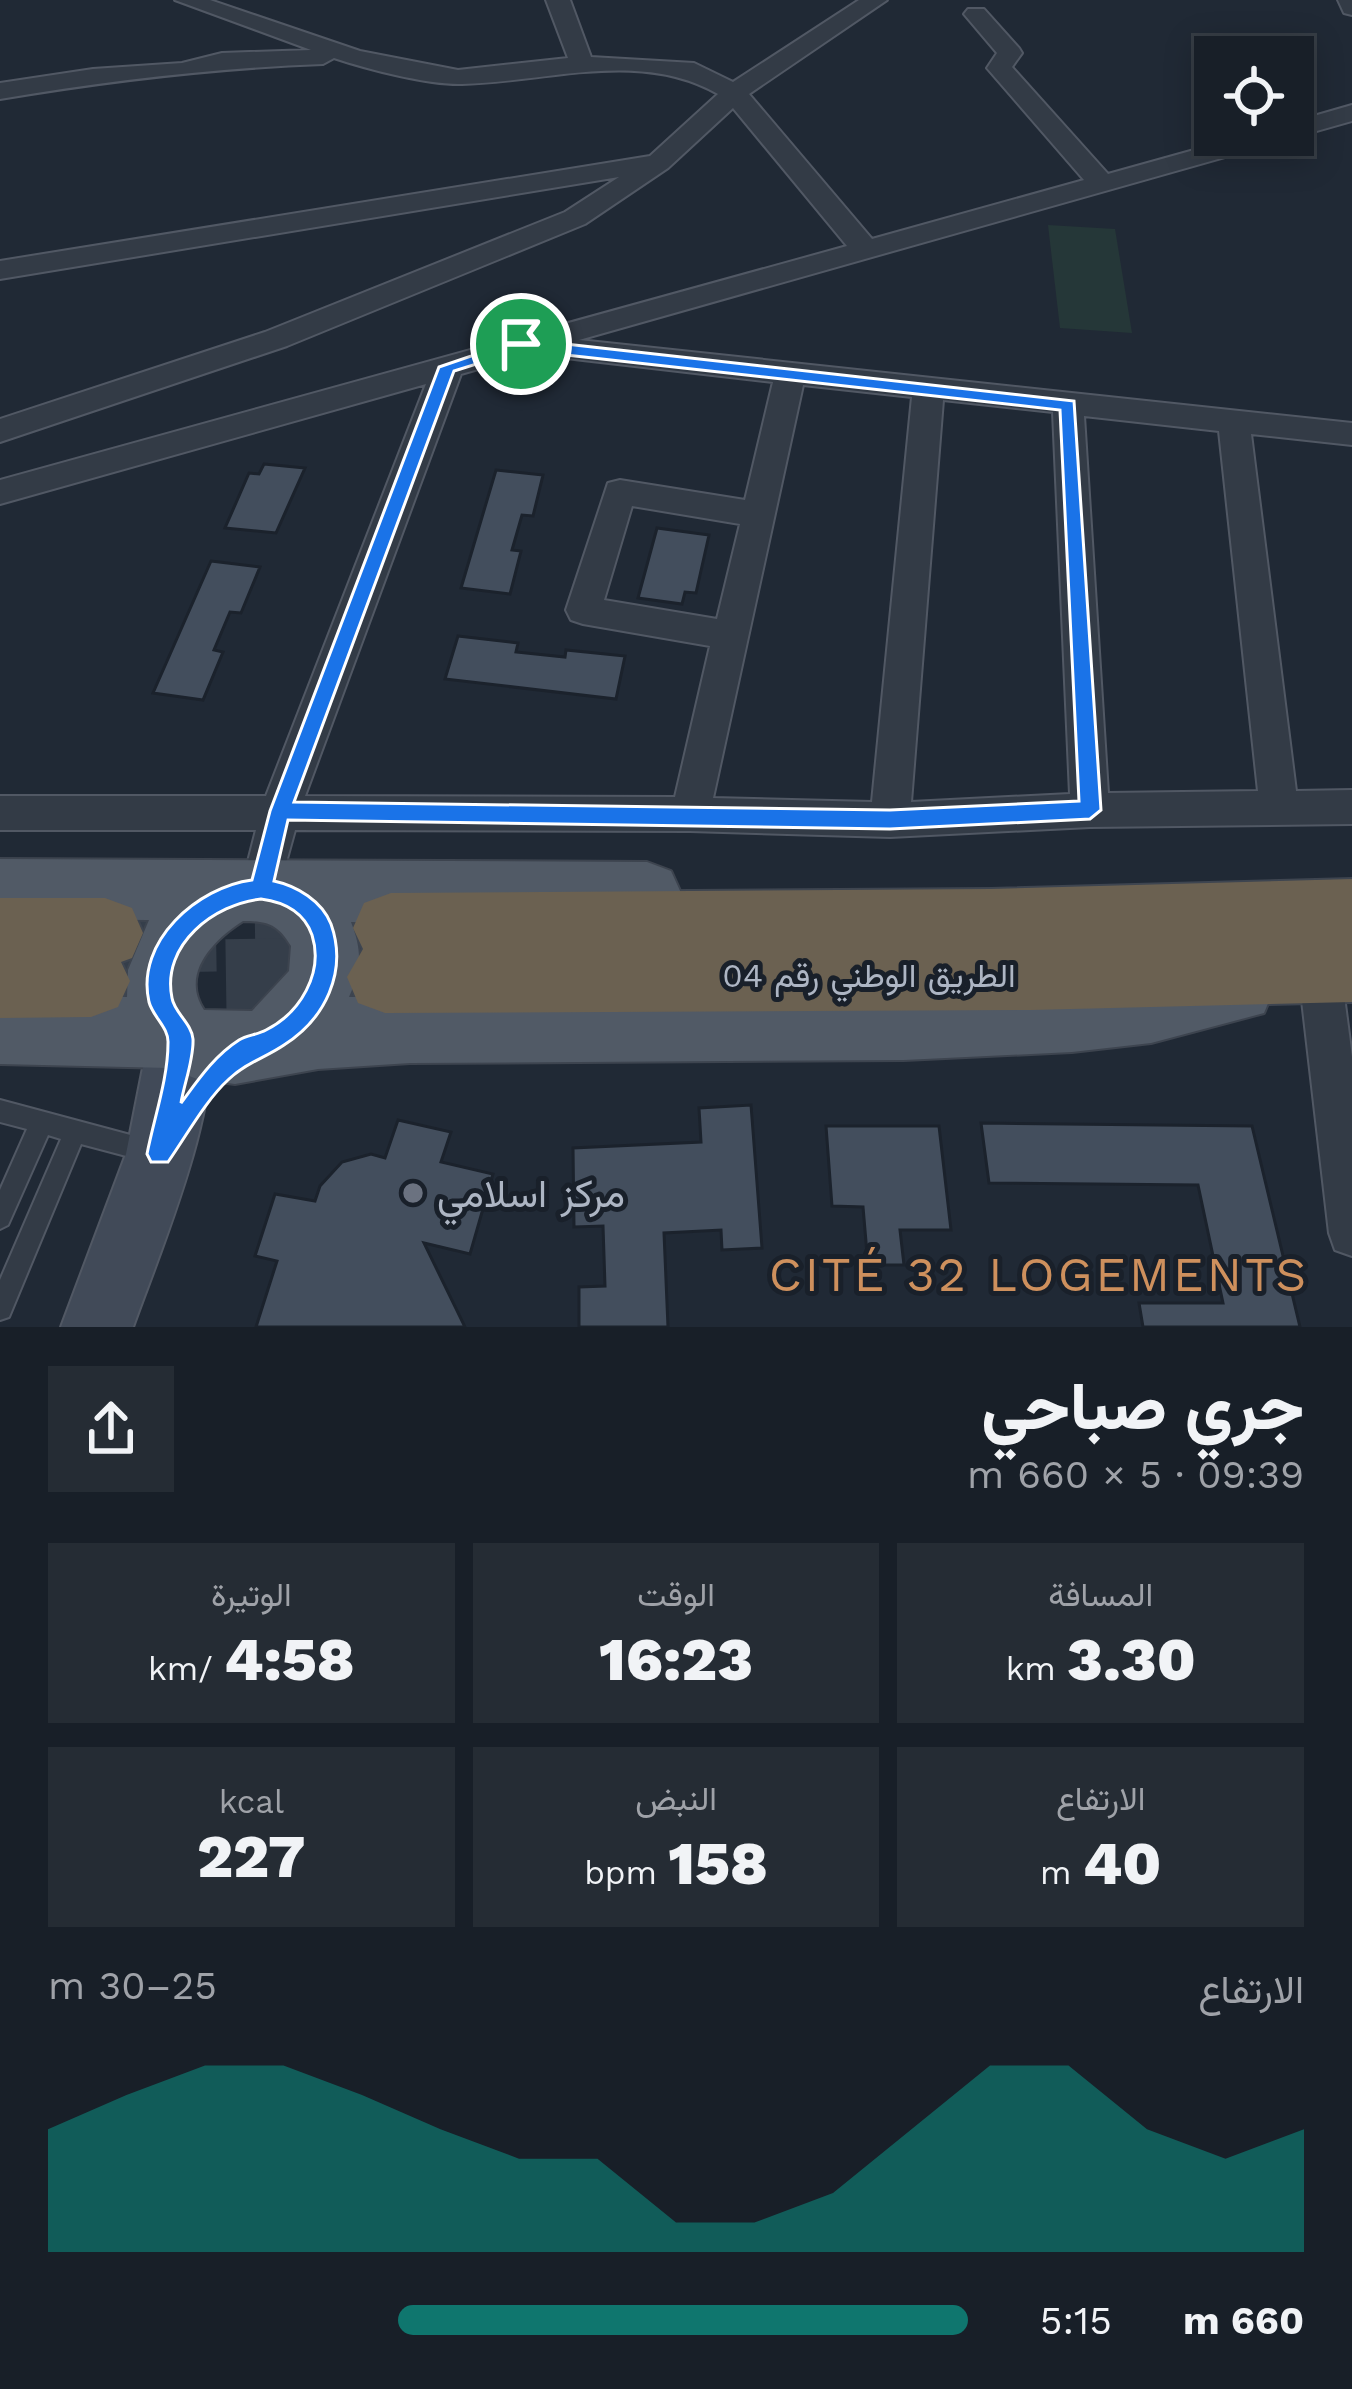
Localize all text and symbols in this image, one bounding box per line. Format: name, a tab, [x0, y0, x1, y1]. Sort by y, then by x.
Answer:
map controls	[1194, 36, 1314, 156]
button: locate	[1194, 36, 1314, 156]
pin	[470, 293, 572, 395]
icon: arrive	[488, 311, 554, 377]
street label: الطريق الوطني رقم 04	[722, 956, 1016, 1002]
place label: مركز اسلامي	[437, 1171, 625, 1225]
marker: مركز اسلامي	[400, 1180, 426, 1206]
district label: CITÉ 32 LOGEMENTS	[769, 1246, 1309, 1303]
button: share	[48, 1366, 174, 1492]
text: جري صباحي	[981, 1368, 1304, 1445]
text: 09:39 · 5 × 660 m	[967, 1452, 1304, 1497]
text: الوتيرة	[211, 1575, 292, 1614]
text: الوقت	[637, 1575, 715, 1614]
text: المسافة	[1048, 1575, 1153, 1614]
text: 4:58	[224, 1624, 355, 1695]
text: 16:23	[599, 1624, 753, 1695]
text: 3.30	[1067, 1624, 1196, 1695]
text: /km	[148, 1649, 224, 1688]
text: km	[1006, 1649, 1067, 1688]
text: النبض	[635, 1779, 717, 1818]
text: الارتفاع	[1056, 1779, 1145, 1818]
text: kcal	[219, 1782, 284, 1821]
text: 227	[197, 1821, 306, 1892]
text: 158	[668, 1828, 768, 1899]
text: 40	[1083, 1828, 1161, 1899]
text: bpm	[584, 1853, 668, 1892]
text: m	[1040, 1853, 1083, 1892]
text: 25–30 m	[48, 1963, 217, 2008]
text: الارتفاع	[1198, 1967, 1304, 2012]
text: 5:15	[1040, 2298, 1112, 2343]
text: 660 m	[1183, 2298, 1304, 2343]

